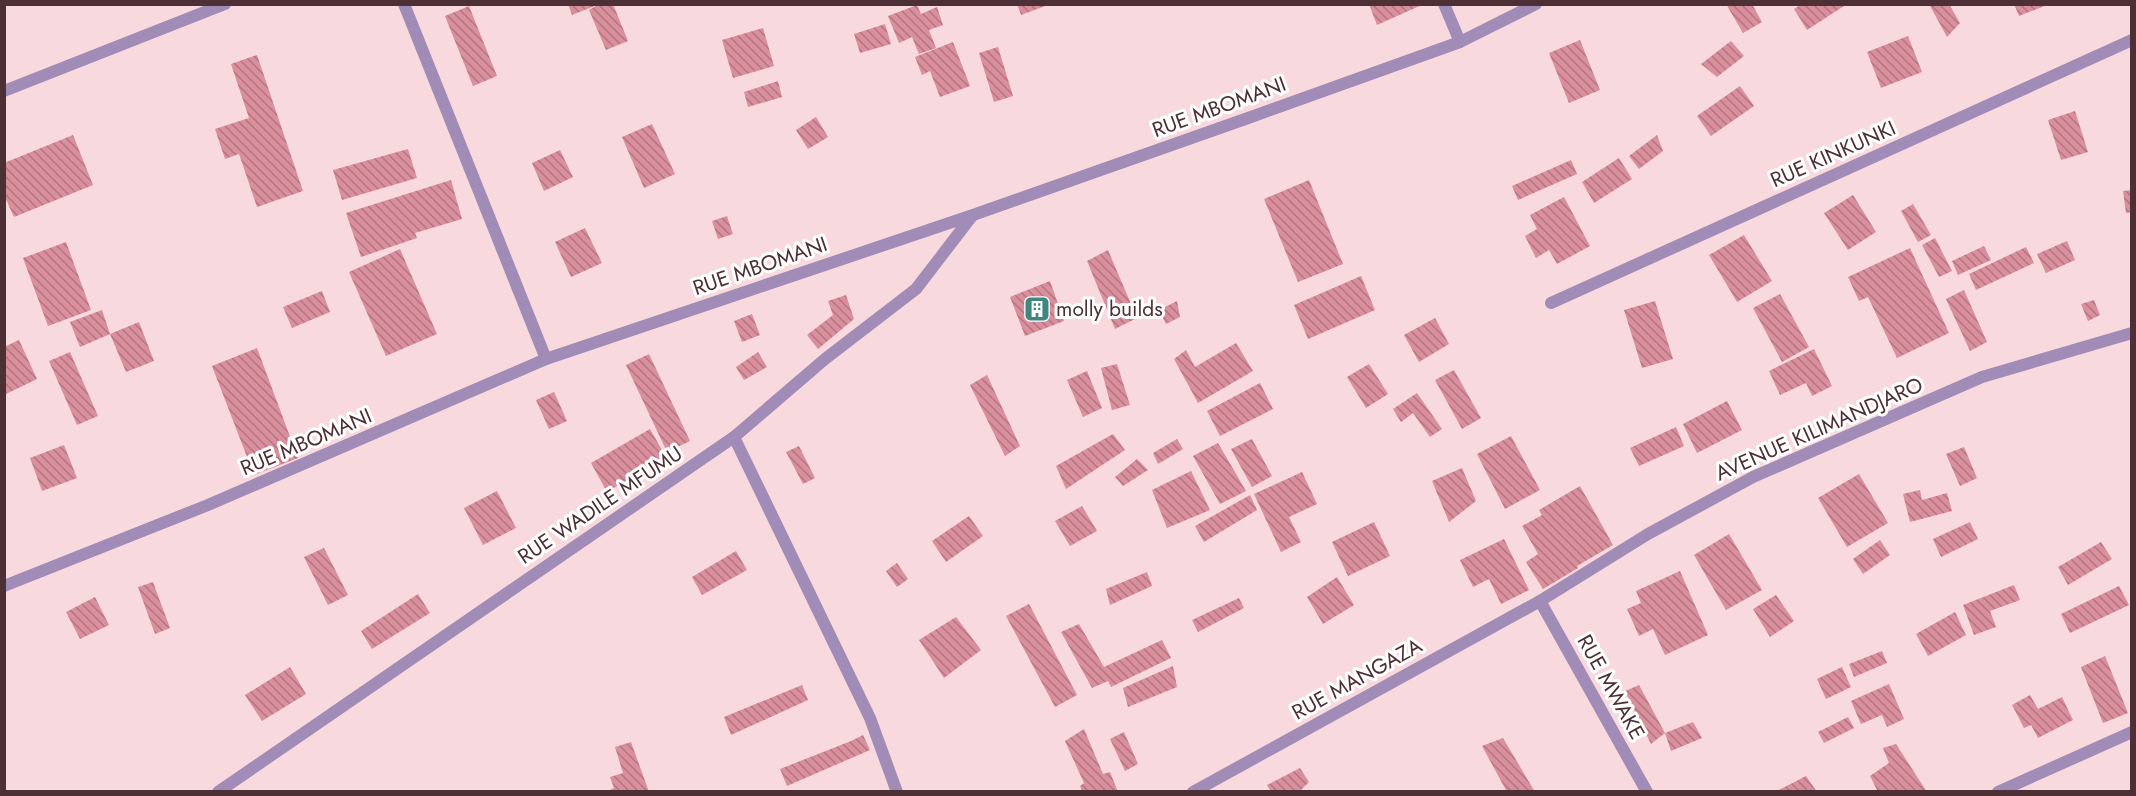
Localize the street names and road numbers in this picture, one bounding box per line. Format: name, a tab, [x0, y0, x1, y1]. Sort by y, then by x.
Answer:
street label: RUE MBOMANI	[1148, 69, 1290, 145]
street label: RUE KINKUNKI	[1766, 113, 1900, 195]
street label: RUE MBOMANI	[689, 229, 831, 303]
street label: AVENUE KILIMANDJARO	[1710, 370, 1928, 488]
street label: RUE MBOMANI	[236, 401, 376, 483]
street label: RUE WADILE MFUMU	[512, 439, 688, 571]
street label: RUE MWAKE	[1570, 629, 1652, 745]
street label: RUE MANGAZA	[1286, 631, 1428, 727]

